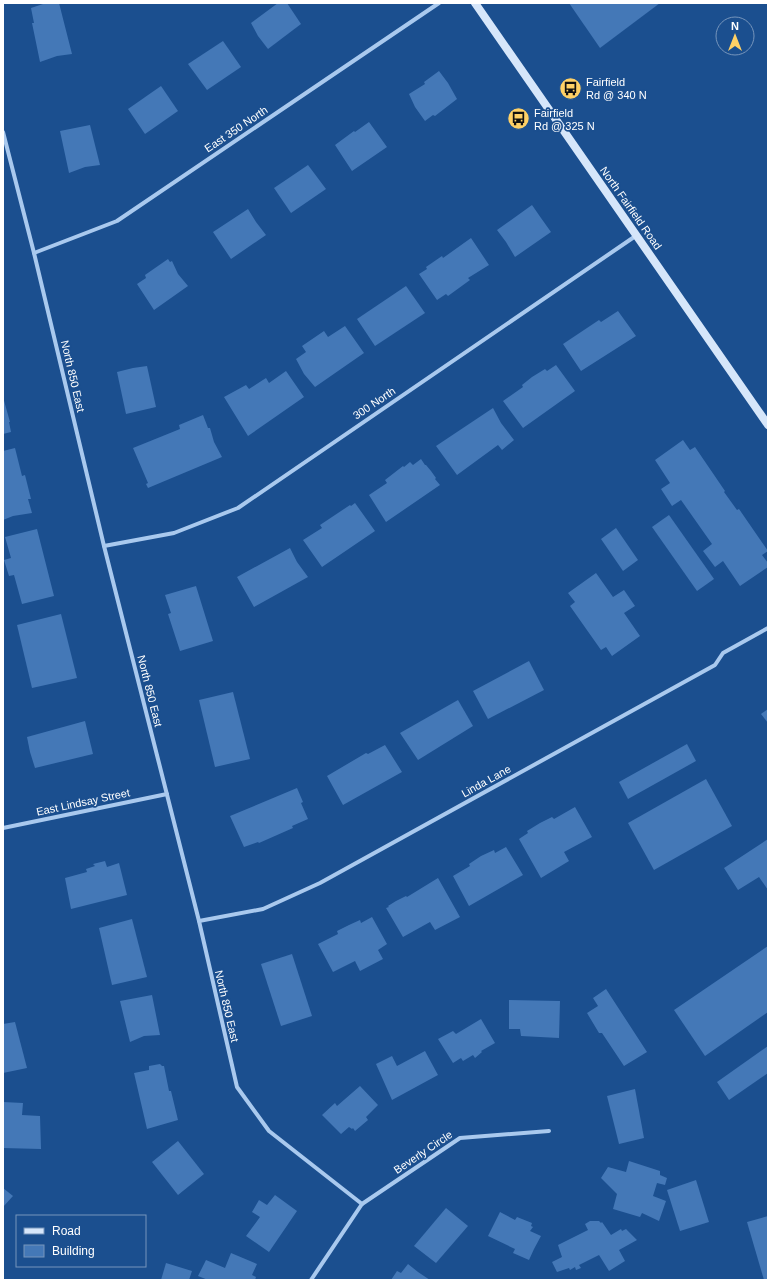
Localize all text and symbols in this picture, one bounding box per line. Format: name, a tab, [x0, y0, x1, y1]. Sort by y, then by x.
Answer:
north arrow	[715, 16, 755, 56]
text: N	[731, 20, 739, 32]
bus stop icon: Fairfield Rd @ 340 N	[558, 75, 584, 101]
place label: Fairfield Rd @ 340 N	[586, 76, 647, 101]
street label: East 350 North	[202, 104, 270, 154]
bus stop icon: Fairfield Rd @ 325 N	[505, 106, 531, 132]
place label: Fairfield Rd @ 325 N	[534, 107, 595, 132]
street label: North Fairfield Road	[598, 164, 664, 252]
street label: North 850 East	[59, 339, 87, 413]
street label: 300 North	[351, 385, 397, 421]
street label: North 850 East	[135, 654, 165, 728]
street label: Linda Lane	[459, 763, 513, 799]
street label: East Lindsay Street	[35, 786, 131, 818]
street label: North 850 East	[213, 969, 241, 1043]
street label: Beverly Circle	[392, 1128, 454, 1176]
legend	[16, 1215, 146, 1267]
text: Road	[52, 1224, 81, 1238]
text: Building	[52, 1244, 95, 1258]

